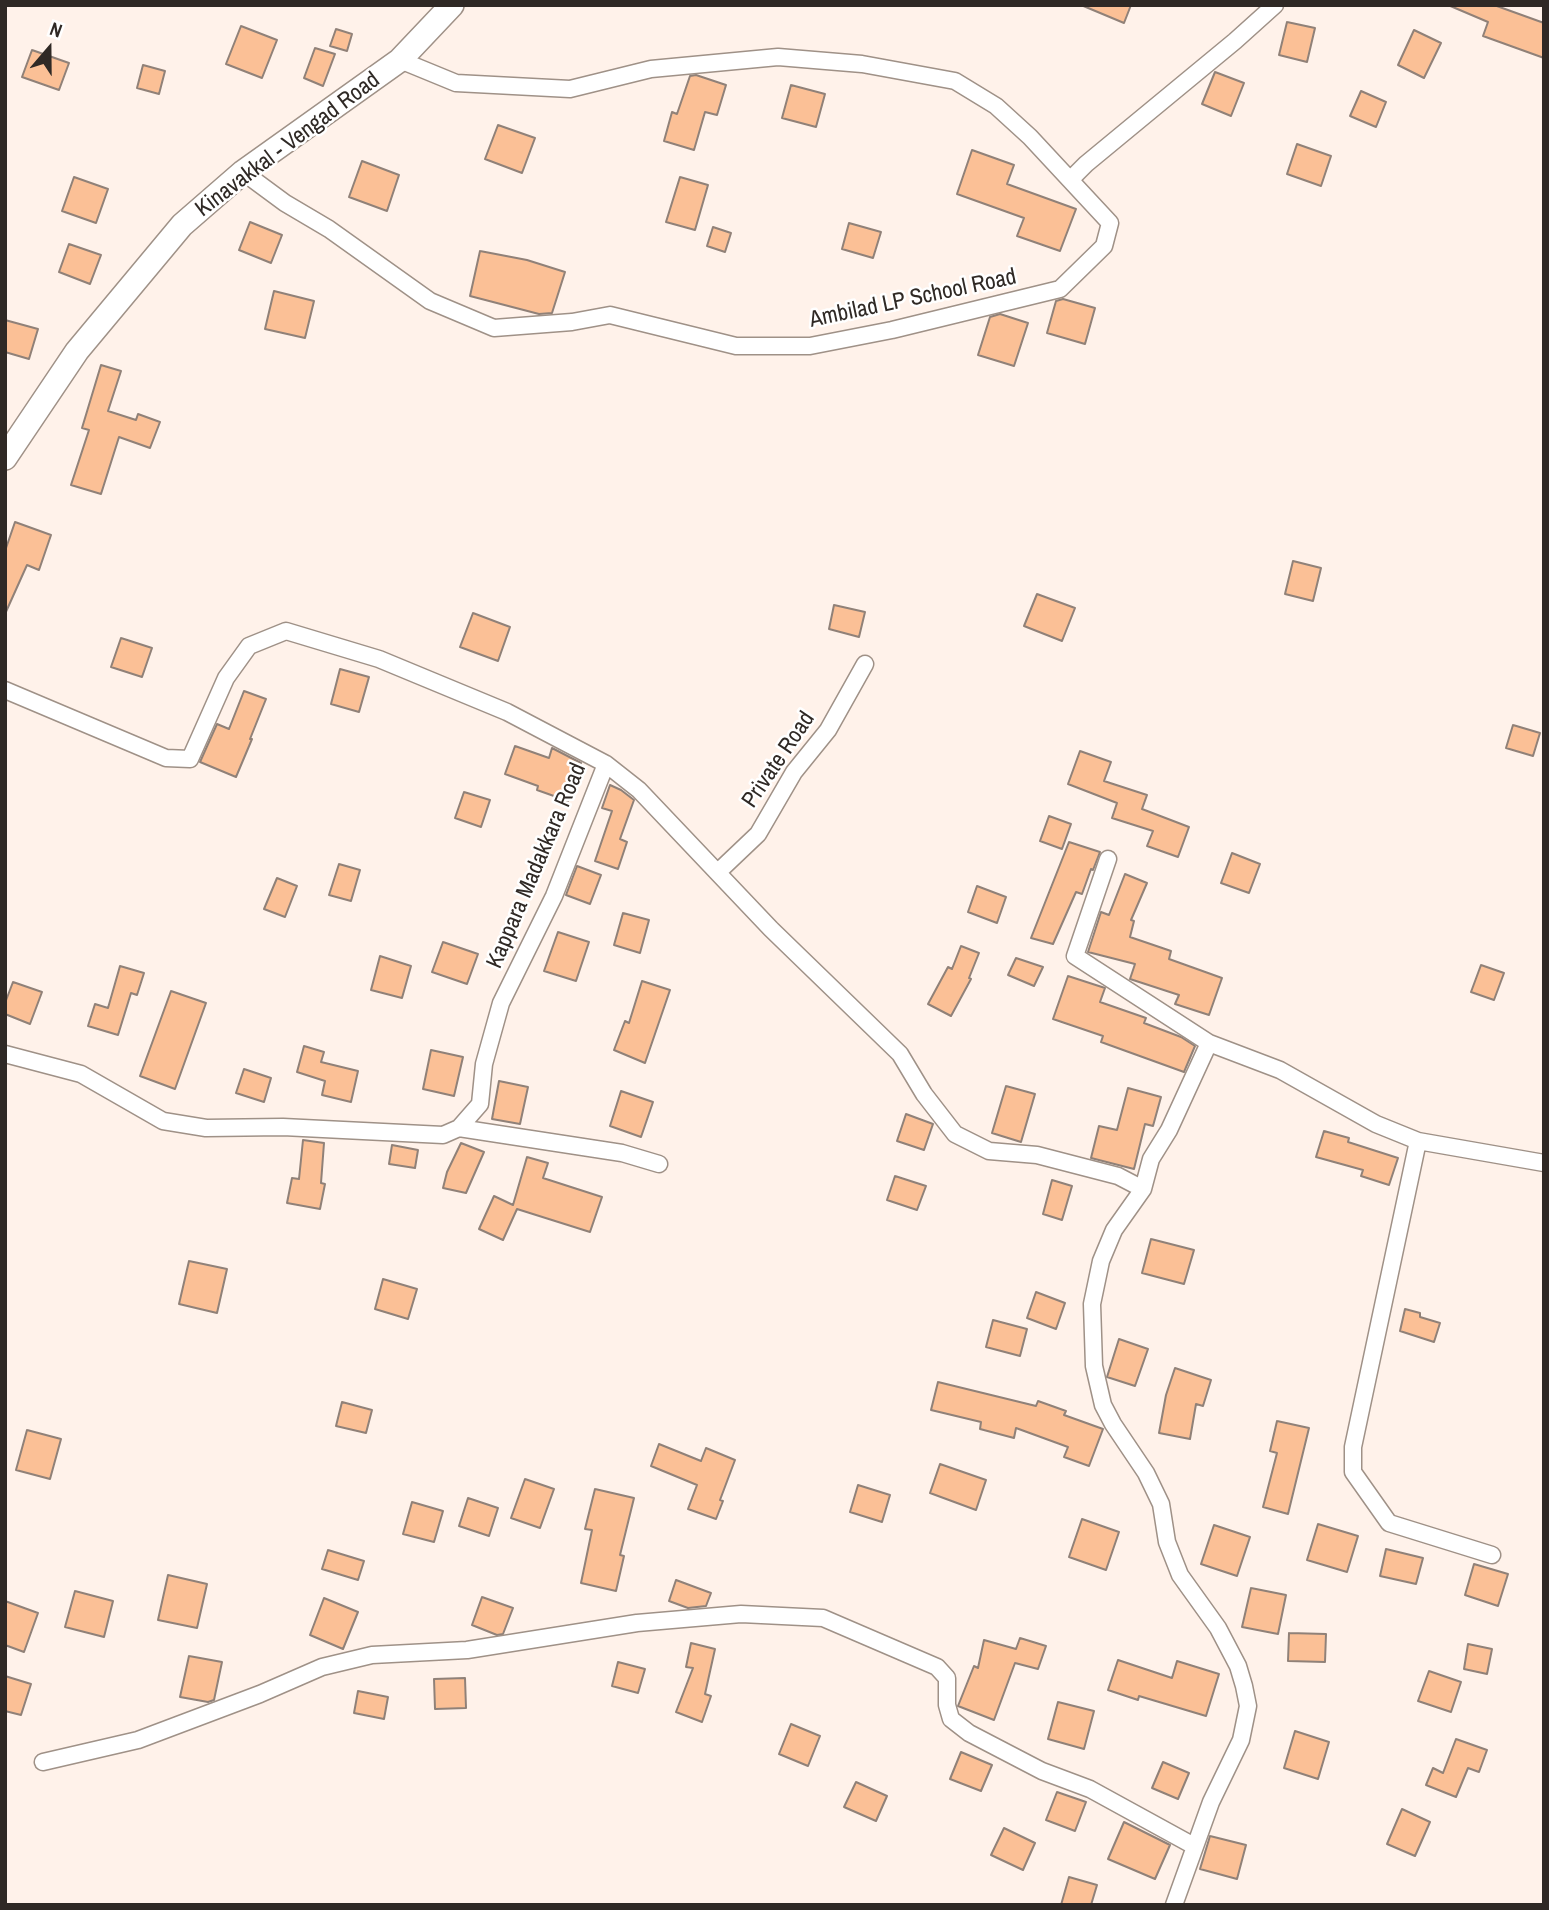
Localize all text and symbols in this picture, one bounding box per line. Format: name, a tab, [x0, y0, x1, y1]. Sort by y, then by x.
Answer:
north arrow	[14, 14, 84, 84]
text: N	[46, 15, 66, 43]
street label: Kinavakkal - Vengad Road	[191, 67, 385, 223]
street label: Ambilad LP School Road	[807, 264, 1019, 334]
street label: Private Road	[737, 707, 821, 813]
street label: Kappara Madakkara Road	[481, 759, 593, 973]

